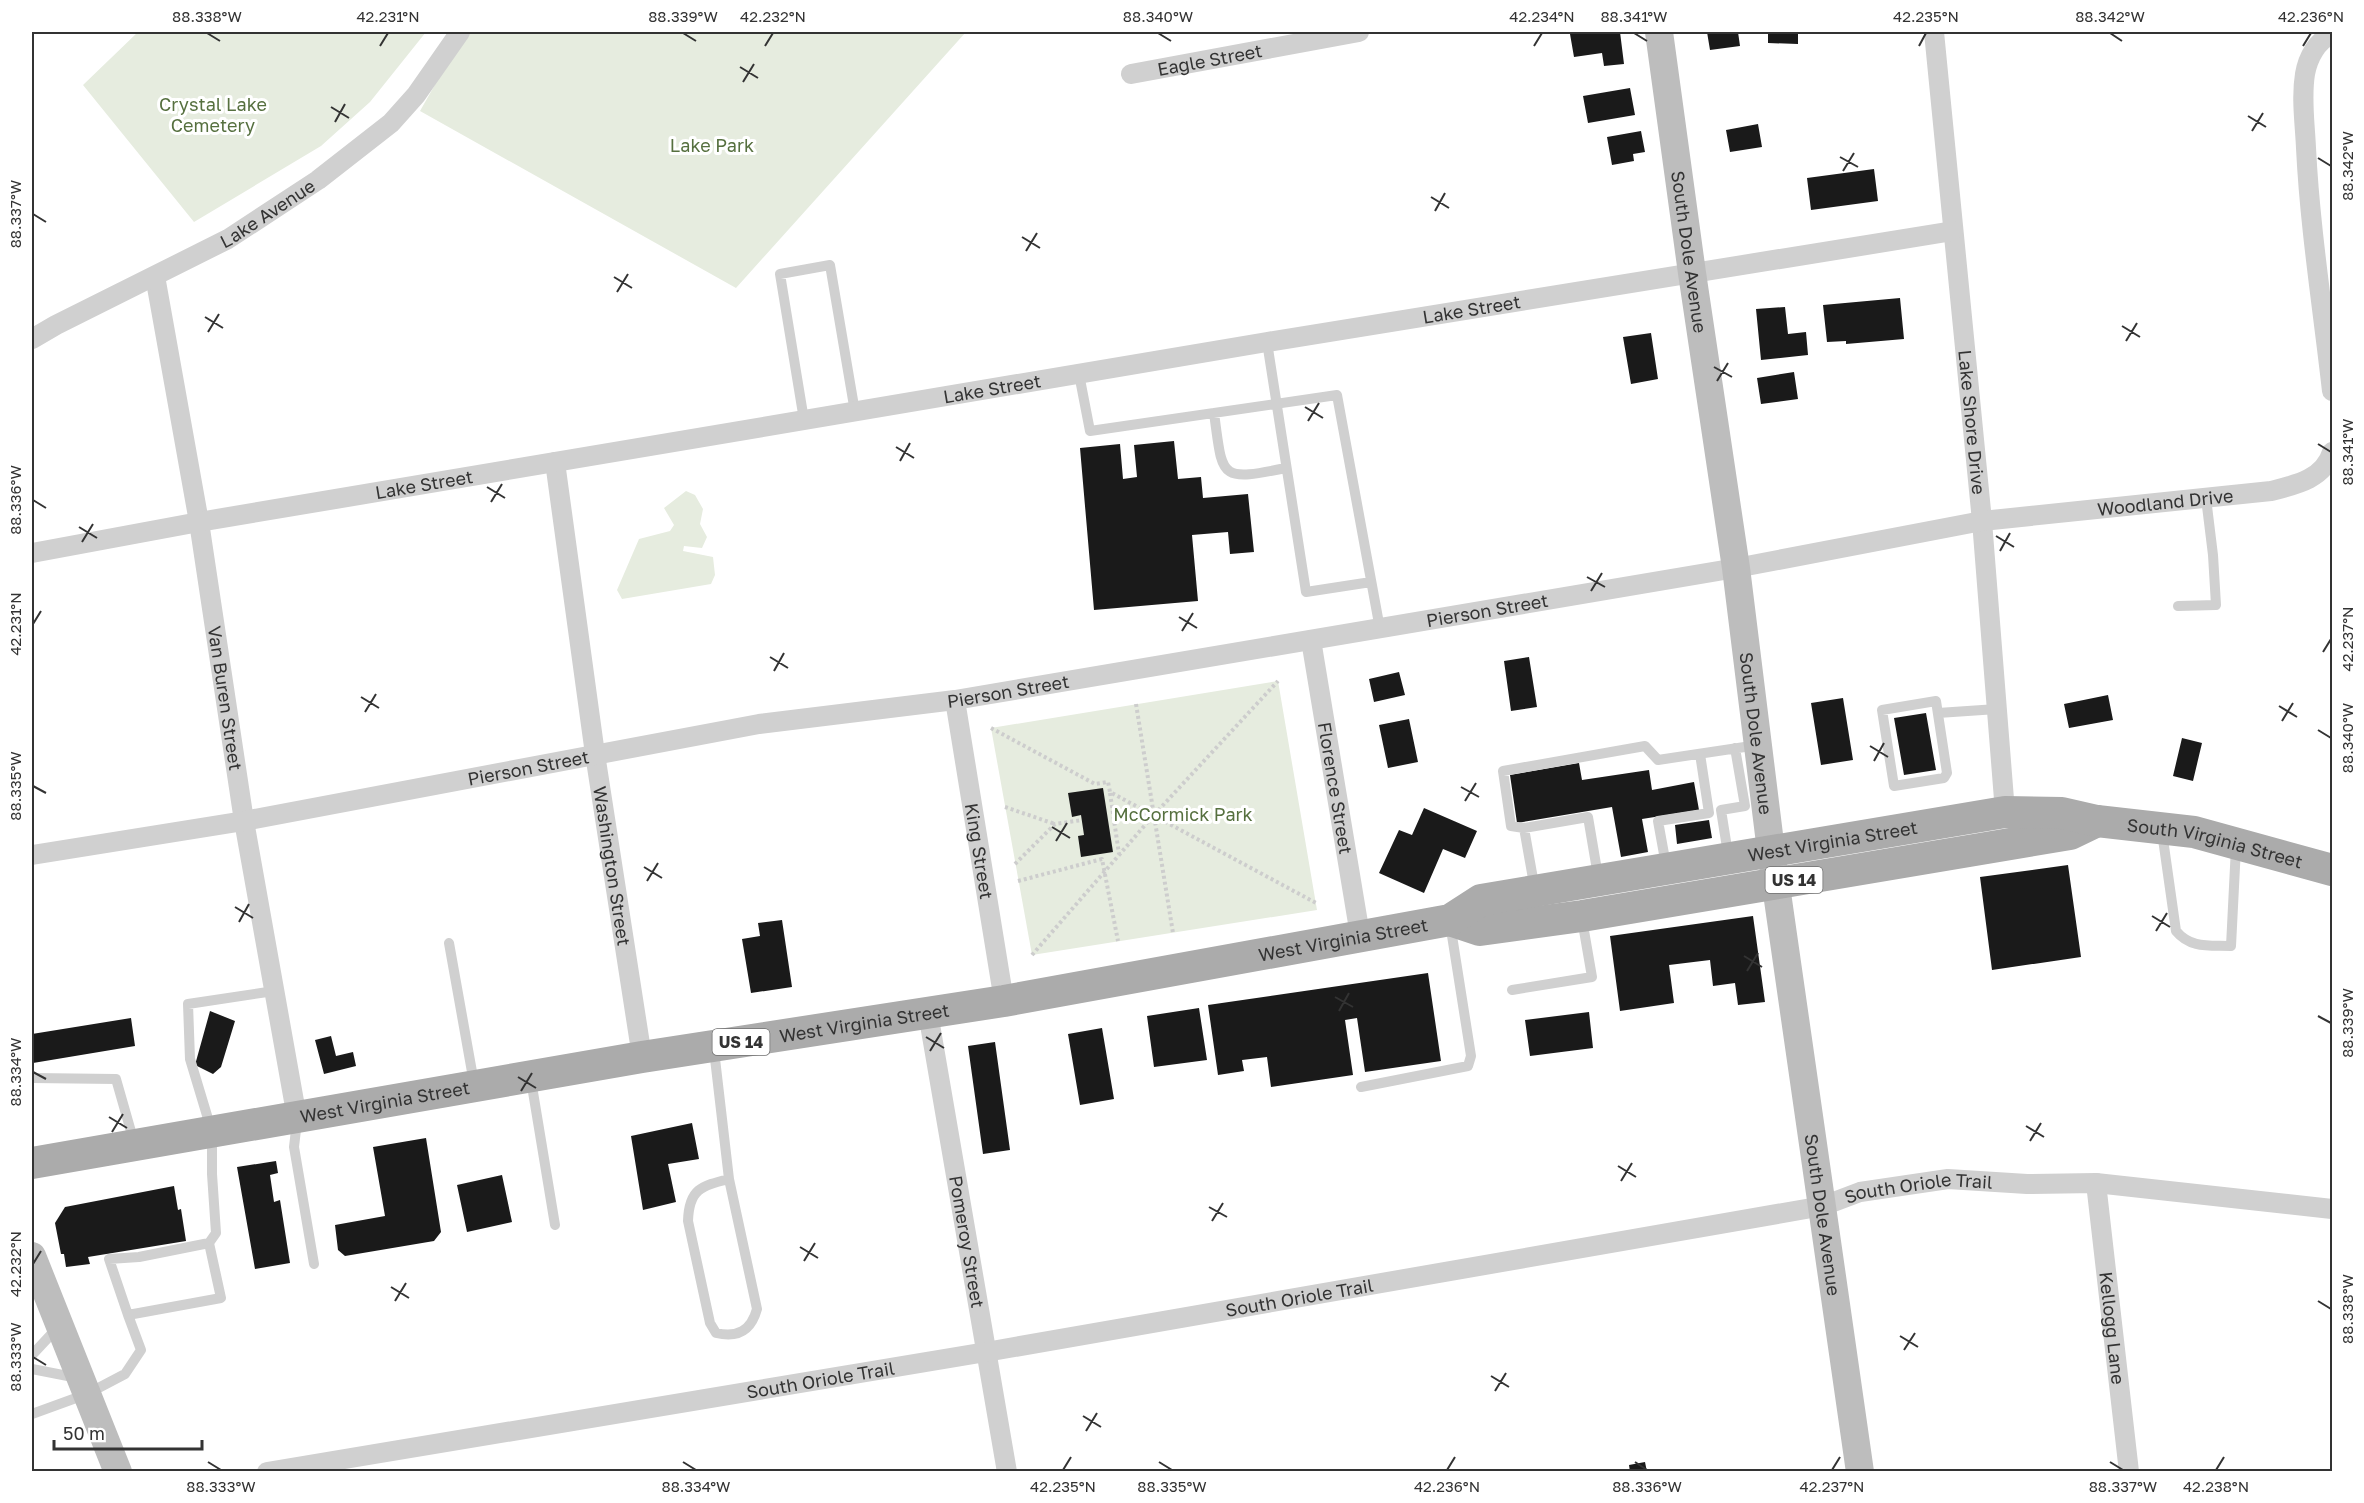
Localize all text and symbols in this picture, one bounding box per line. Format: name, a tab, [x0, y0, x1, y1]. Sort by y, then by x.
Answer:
text: 88.338°W	[172, 7, 242, 25]
text: 42.231°N	[356, 7, 420, 25]
text: 88.339°W	[648, 7, 718, 25]
text: 42.232°N	[740, 7, 806, 25]
text: 88.340°W	[1123, 7, 1193, 25]
text: 42.234°N	[1509, 7, 1575, 25]
text: 88.341°W	[1600, 7, 1668, 25]
text: 42.235°N	[1893, 7, 1959, 25]
text: 88.342°W	[2075, 7, 2145, 25]
text: 42.236°N	[2278, 7, 2344, 25]
street label: Eagle Street	[1156, 39, 1264, 80]
park label: Crystal Lake Cemetery	[159, 93, 267, 136]
text: 88.342°W	[2338, 131, 2356, 201]
park label: Lake Park	[670, 134, 754, 156]
street label: South Dole Avenue	[1667, 169, 1712, 335]
street label: Lake Avenue	[216, 174, 319, 252]
text: 88.337°W	[6, 180, 24, 248]
street label: Lake Street	[1421, 290, 1522, 328]
street label: Lake Shore Drive	[1954, 349, 1990, 495]
street label: Lake Street	[941, 369, 1042, 407]
text: 88.341°W	[2338, 418, 2356, 486]
text: 88.336°W	[6, 465, 24, 535]
street label: Lake Street	[373, 465, 474, 503]
street label: Woodland Drive	[2096, 484, 2234, 520]
street label: Pierson Street	[1425, 589, 1550, 631]
text: 42.231°N	[6, 592, 24, 656]
text: 42.237°N	[2338, 606, 2356, 672]
street label: Van Buren Street	[204, 624, 247, 772]
street label: South Dole Avenue	[1735, 651, 1777, 816]
street label: Pierson Street	[946, 670, 1071, 712]
text: 88.340°W	[2338, 703, 2356, 773]
street label: Florence Street	[1314, 720, 1357, 856]
street label: Pierson Street	[466, 745, 591, 790]
text: 88.335°W	[6, 751, 24, 821]
street label: Washington Street	[589, 785, 636, 947]
street label: King Street	[961, 801, 998, 901]
park label: McCormick Park	[1113, 803, 1253, 825]
street label: South Virginia Street	[2126, 813, 2305, 872]
street label: West Virginia Street	[1746, 816, 1919, 866]
road number: US 14	[1766, 867, 1822, 893]
street label: West Virginia Street	[1257, 913, 1429, 966]
text: 88.339°W	[2338, 988, 2356, 1058]
street label: West Virginia Street	[778, 999, 951, 1047]
road number: US 14	[712, 1029, 770, 1055]
text: 88.334°W	[6, 1037, 24, 1107]
street label: West Virginia Street	[298, 1076, 471, 1127]
street label: South Dole Avenue	[1801, 1132, 1846, 1297]
street label: South Oriole Trail	[1841, 1168, 1994, 1208]
street label: Pomeroy Street	[945, 1174, 990, 1310]
text: 42.232°N	[6, 1231, 24, 1297]
street label: Kellogg Lane	[2095, 1270, 2130, 1386]
street label: South Oriole Trail	[1224, 1274, 1375, 1321]
text: 88.338°W	[2338, 1274, 2356, 1344]
text: 88.333°W	[6, 1322, 24, 1392]
street label: South Oriole Trail	[745, 1356, 896, 1403]
scale bar	[54, 1413, 202, 1451]
text: 50 m	[63, 1422, 105, 1444]
text: 88.333°W	[186, 1477, 256, 1495]
text: 88.334°W	[661, 1477, 731, 1495]
text: 42.235°N	[1030, 1477, 1096, 1495]
text: 88.335°W	[1137, 1477, 1207, 1495]
text: 42.236°N	[1414, 1477, 1480, 1495]
text: 88.336°W	[1612, 1477, 1682, 1495]
text: 42.237°N	[1799, 1477, 1865, 1495]
text: 88.337°W	[2089, 1477, 2157, 1495]
text: 42.238°N	[2183, 1477, 2249, 1495]

